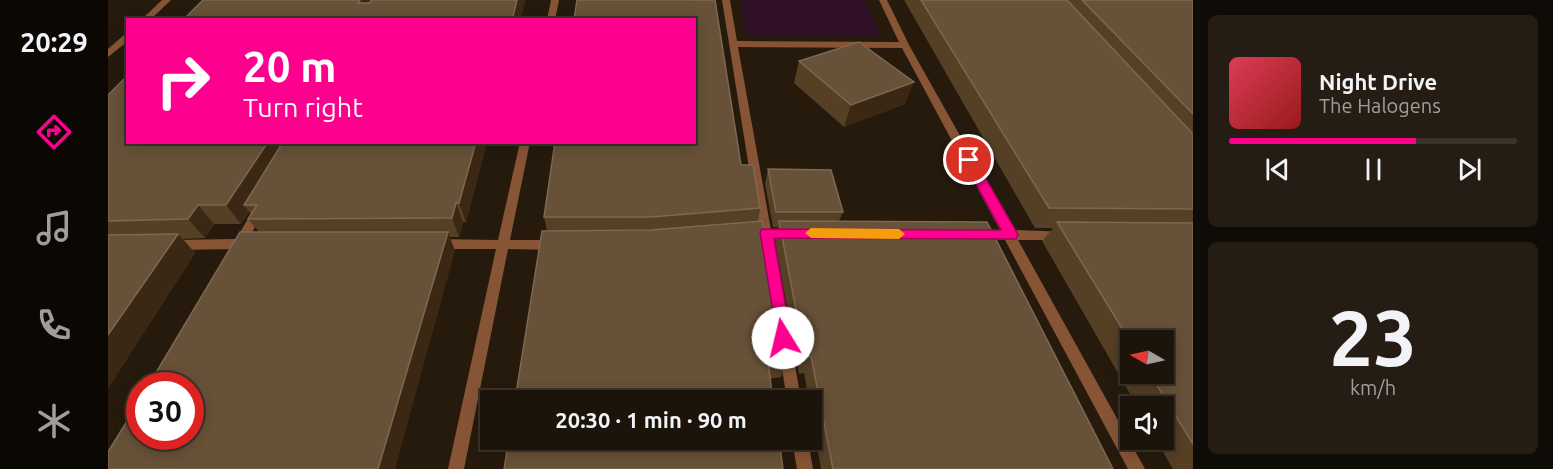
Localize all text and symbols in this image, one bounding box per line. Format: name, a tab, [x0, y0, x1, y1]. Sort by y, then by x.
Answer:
text: 20:29	[20, 27, 88, 57]
icon: right	[144, 42, 222, 120]
text: 20 m	[243, 43, 337, 90]
text: Night Drive	[1319, 69, 1437, 94]
text: Turn right	[243, 92, 363, 122]
text: The Halogens	[1319, 94, 1441, 117]
icon: directions	[33, 111, 75, 153]
pin	[943, 134, 994, 185]
icon: arrive	[952, 143, 985, 176]
icon: previous	[1261, 153, 1294, 186]
icon: pause	[1357, 153, 1390, 186]
icon: next	[1453, 153, 1486, 186]
icon: music	[33, 207, 75, 249]
text: 23	[1329, 293, 1417, 381]
icon: phone	[33, 304, 75, 346]
position arrow	[751, 306, 815, 370]
north arrow	[1120, 330, 1174, 384]
map controls	[1120, 330, 1174, 450]
speed limit sign: 30	[126, 372, 204, 450]
text: km/h	[1350, 376, 1396, 399]
button: sound	[1120, 396, 1174, 450]
icon: climate	[33, 400, 75, 442]
text: 20:30 · 1 min · 90 m	[555, 407, 747, 432]

